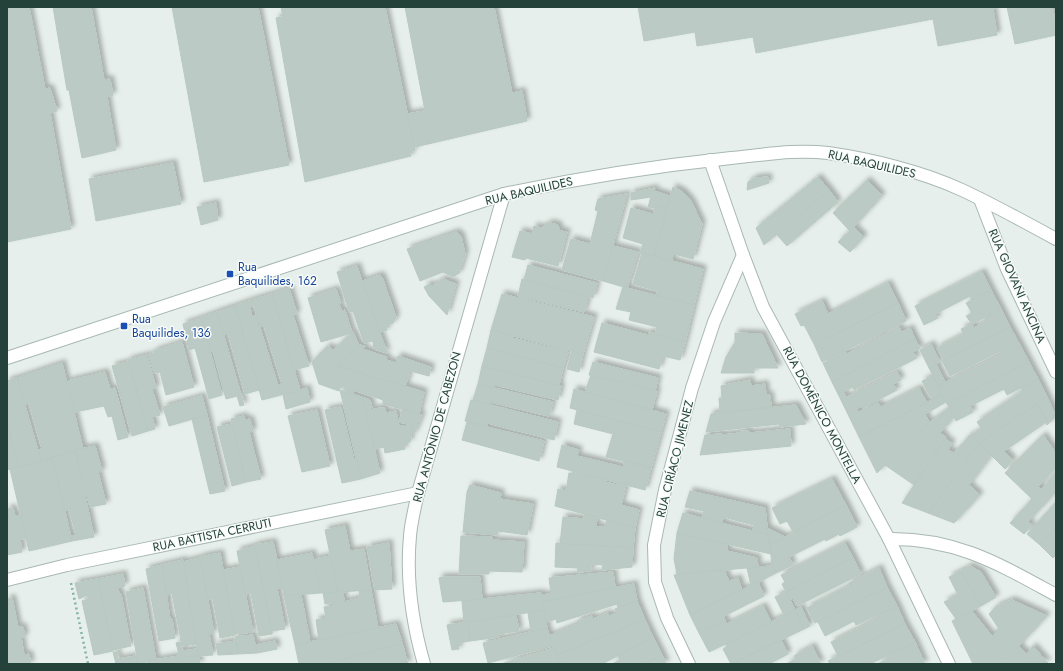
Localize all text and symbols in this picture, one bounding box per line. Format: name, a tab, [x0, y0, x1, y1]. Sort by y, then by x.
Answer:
street label: RUA BAQUILIDES	[826, 145, 918, 183]
street label: RUA BAQUILIDES	[483, 172, 575, 210]
street label: RUA GIOVANI ANCINA	[984, 226, 1050, 346]
place label: Rua Baquilides, 162	[238, 258, 317, 290]
marker: Rua Baquilides, 162	[225, 269, 235, 279]
place label: Rua Baquilides, 136	[132, 310, 211, 342]
marker: Rua Baquilides, 136	[119, 321, 129, 331]
street label: RUA DOMÊNICO MONTELLA	[778, 343, 866, 487]
street label: RUA ANTÔNIO DE CABEZON	[408, 350, 466, 504]
street label: RUA CIRÍACO JIMENEZ	[652, 398, 698, 519]
street label: RUA BATTISTA CERRUTI	[151, 514, 273, 556]

